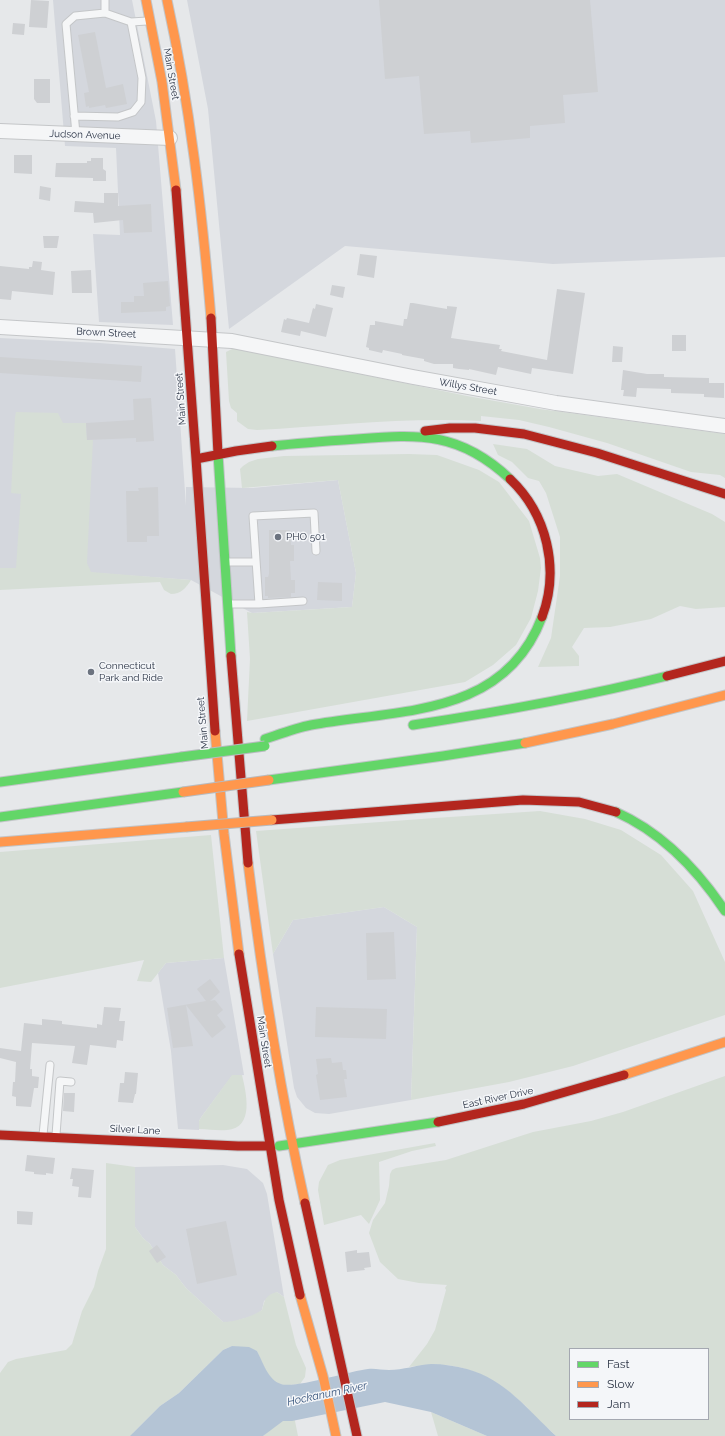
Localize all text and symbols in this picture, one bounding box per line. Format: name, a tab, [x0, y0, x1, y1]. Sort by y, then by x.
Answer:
street label: Main Street	[161, 47, 181, 101]
street label: Judson Avenue	[49, 128, 121, 142]
street label: Brown Street	[76, 325, 136, 341]
street label: Main Street	[173, 372, 189, 426]
street label: Willys Street	[438, 376, 498, 398]
place label: PHO 501	[286, 531, 326, 543]
marker: PHO 501	[273, 532, 283, 542]
place label: Connecticut Park and Ride	[99, 660, 163, 684]
marker: Connecticut Park and Ride	[86, 667, 96, 677]
street label: Main Street	[195, 696, 211, 750]
street label: Main Street	[254, 1015, 274, 1069]
street label: East River Drive	[462, 1085, 534, 1111]
street label: Silver Lane	[109, 1123, 161, 1137]
legend	[569, 1348, 709, 1420]
text: Fast	[607, 1357, 630, 1371]
text: Slow	[607, 1377, 634, 1391]
water label: Hockanum River	[286, 1379, 368, 1409]
text: Jam	[607, 1397, 630, 1411]

